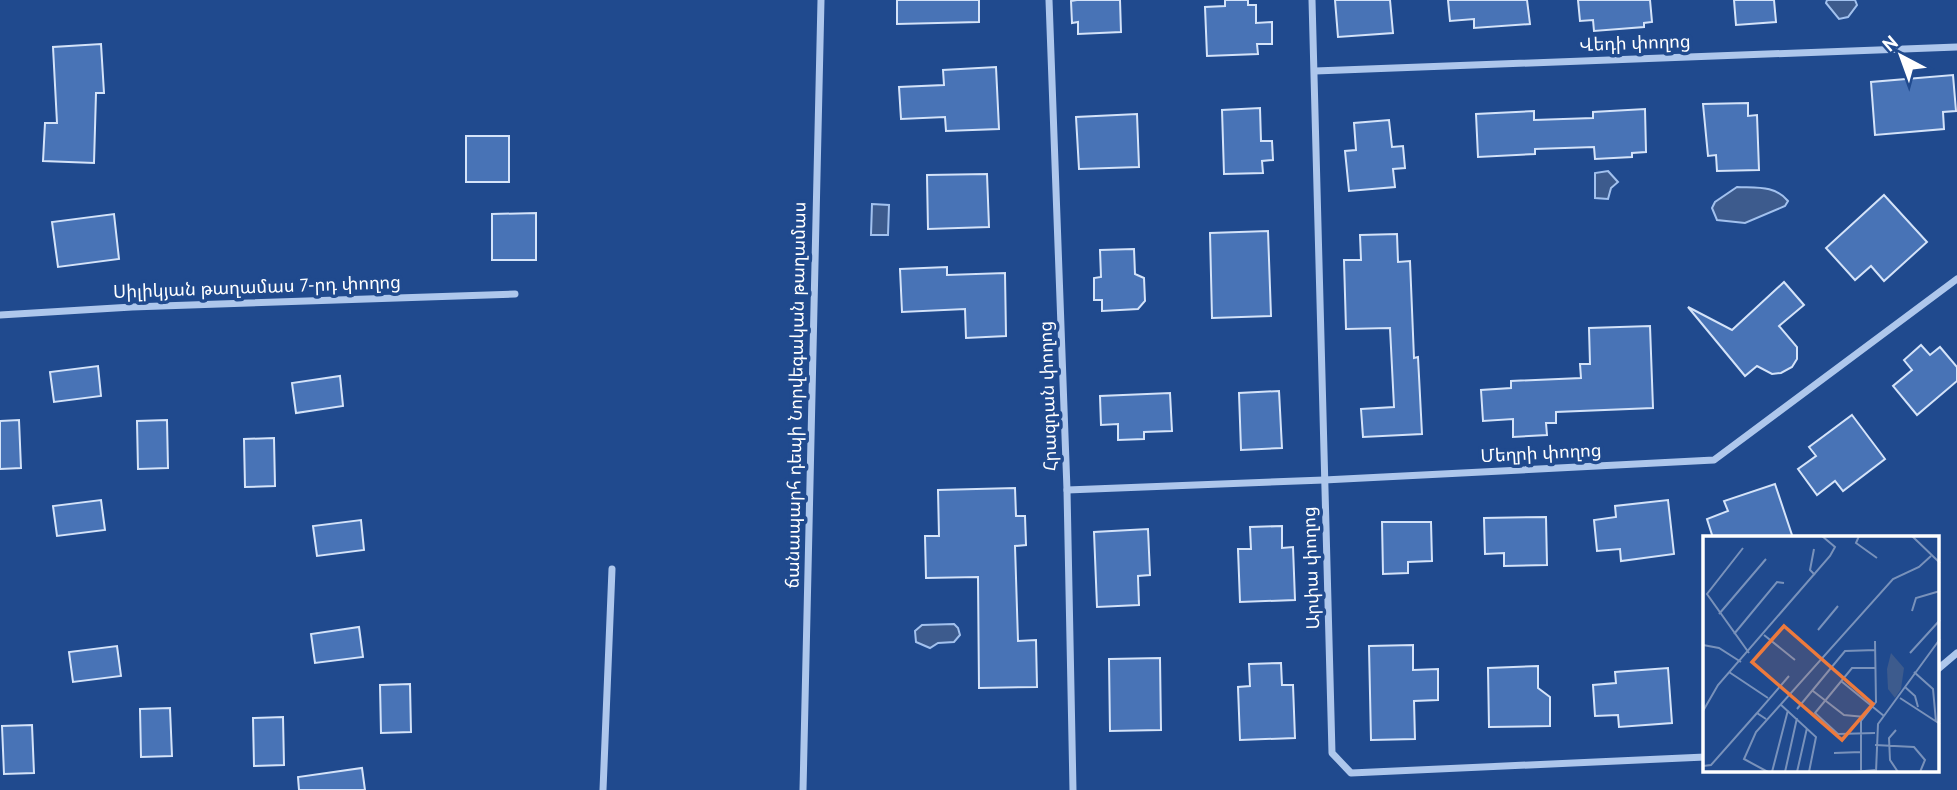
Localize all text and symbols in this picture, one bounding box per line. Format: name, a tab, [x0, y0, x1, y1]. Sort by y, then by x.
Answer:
north arrow	[1866, 21, 1936, 91]
street label: Վեդի փողոց	[1579, 29, 1691, 56]
text: N	[1877, 30, 1902, 56]
street label: ճանապարհ դեպի Նորվեգական թաղամաս	[781, 201, 810, 589]
street label: Սիլիկյան թաղամաս 7-րդ փողոց	[113, 270, 401, 303]
street label: Հրազդան փողոց	[1033, 320, 1062, 472]
street label: Մեղրի փողոց	[1480, 438, 1602, 467]
street label: Արփա փողոց	[1297, 506, 1324, 630]
inset map	[1703, 536, 1940, 772]

